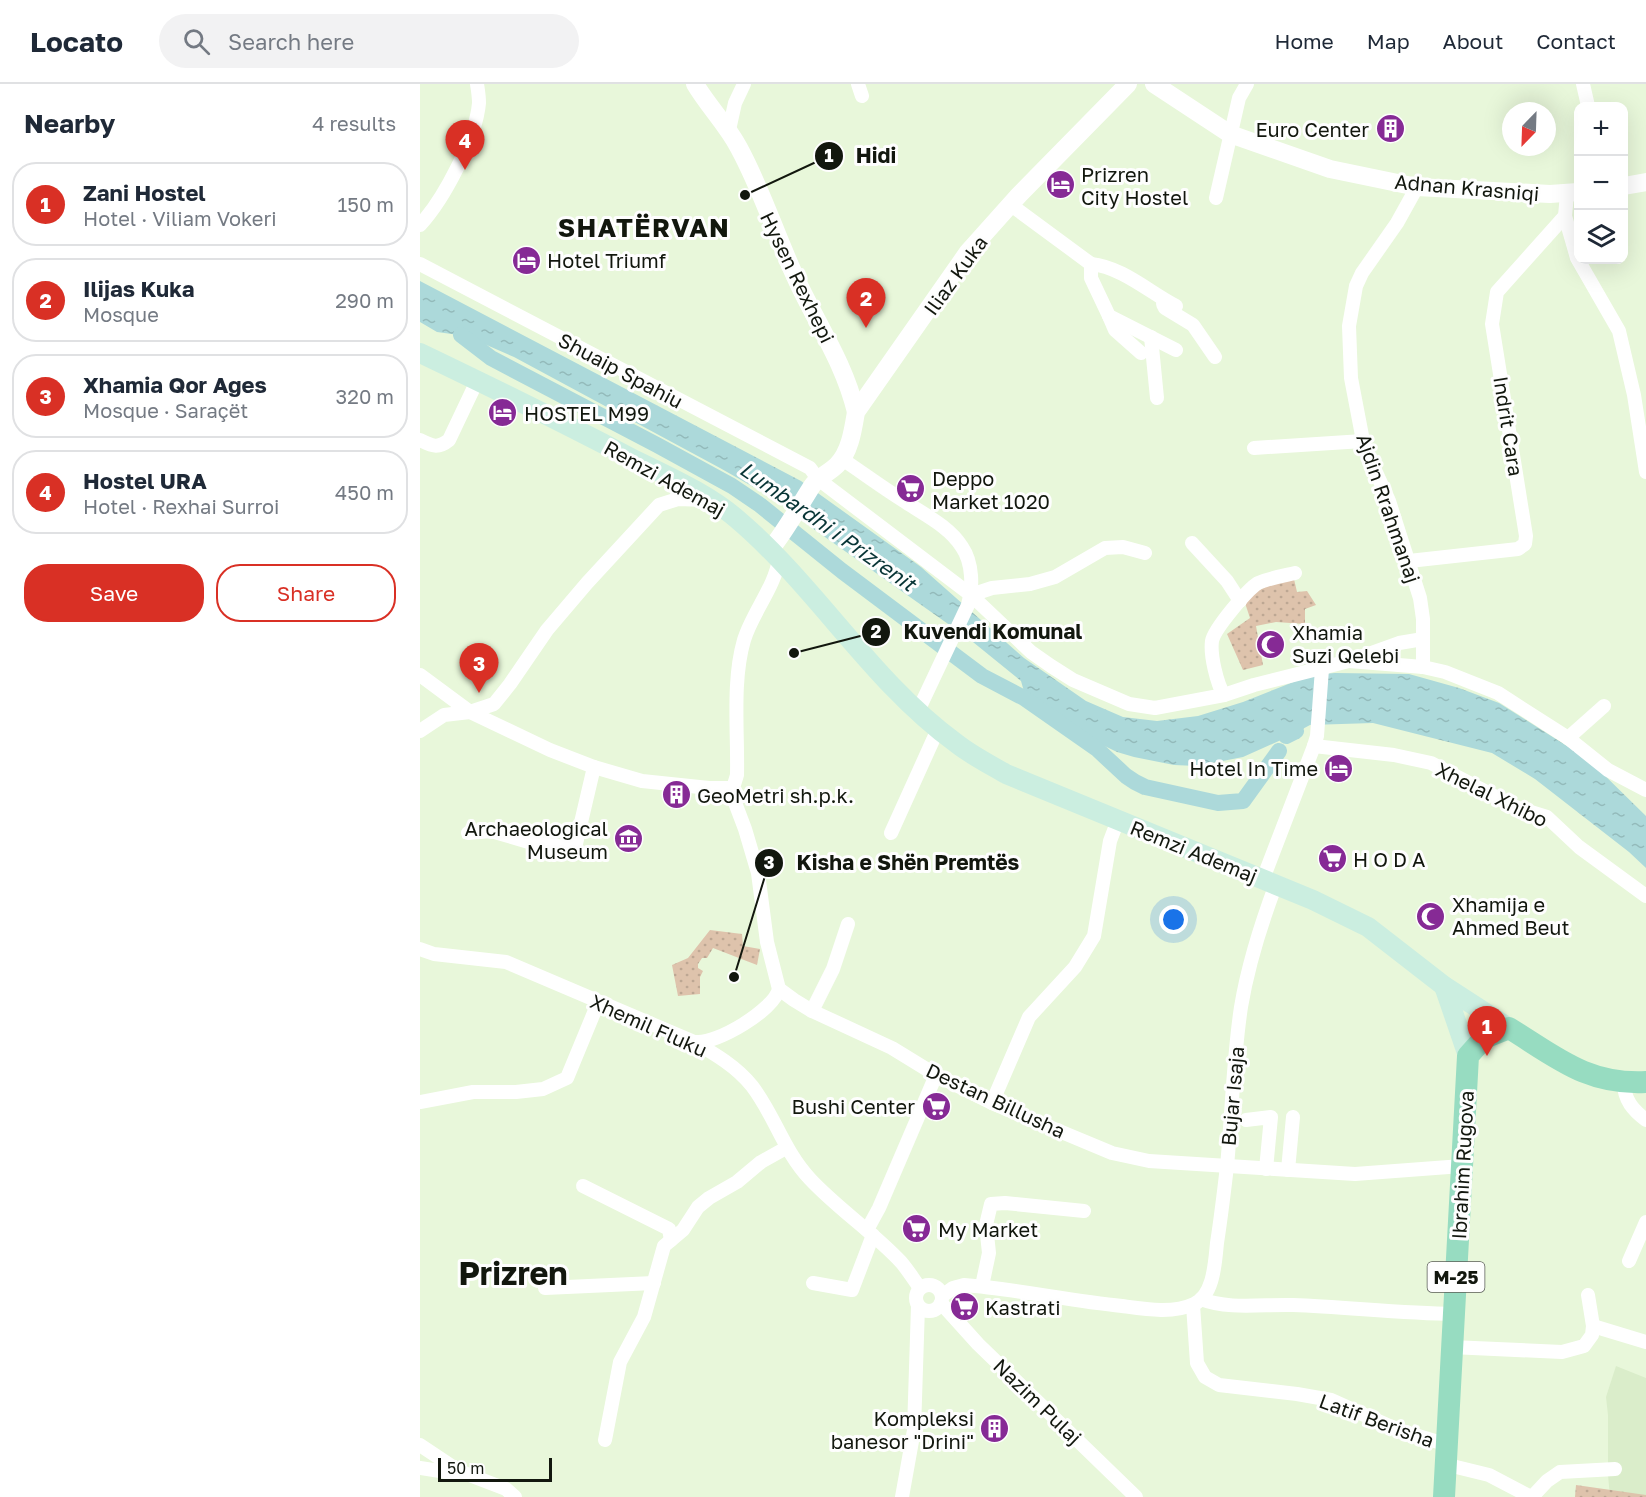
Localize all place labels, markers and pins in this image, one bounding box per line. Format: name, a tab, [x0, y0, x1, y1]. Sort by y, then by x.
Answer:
building icon: Euro Center	[1374, 113, 1406, 145]
place label: Euro Center	[1255, 117, 1369, 141]
pin: 4	[446, 120, 484, 170]
callout: Hidi	[814, 136, 908, 175]
place label: Prizren City Hostel	[1081, 162, 1188, 209]
hotel icon: Prizren City Hostel	[1044, 169, 1076, 201]
hotel icon: Hotel Triumf	[510, 244, 542, 276]
place label: Hotel Triumf	[547, 248, 666, 272]
pin: 2	[846, 278, 886, 328]
hotel icon: HOSTEL M99	[487, 397, 519, 429]
place label: HOSTEL M99	[524, 401, 649, 425]
place label: Deppo Market 1020	[932, 466, 1050, 513]
supermarket icon: Deppo Market 1020	[895, 473, 927, 505]
callout: Kuvendi Komunal	[861, 612, 1094, 651]
place label: Xhamia Suzi Qelebi	[1292, 620, 1399, 667]
mosque icon: Xhamia Suzi Qelebi	[1255, 628, 1287, 660]
pin: 3	[460, 644, 498, 693]
hotel icon: Hotel In Time	[1323, 752, 1355, 784]
place label: Hotel In Time	[1189, 756, 1318, 780]
building icon: GeoMetri sh.p.k.	[660, 779, 692, 811]
place label: GeoMetri sh.p.k.	[697, 783, 854, 807]
place label: Archaeological Museum	[464, 816, 608, 863]
museum icon: Archaeological Museum	[613, 823, 645, 855]
callout: Kisha e Shën Premtës	[754, 843, 1031, 882]
supermarket icon: H O D A	[1316, 843, 1348, 875]
place label: H O D A	[1353, 847, 1425, 871]
place label: Xhamija e Ahmed Beut	[1452, 892, 1569, 939]
mosque icon: Xhamija e Ahmed Beut	[1415, 900, 1447, 932]
pin: 1	[1468, 1006, 1506, 1056]
supermarket icon: Bushi Center	[920, 1090, 952, 1122]
place label: Bushi Center	[792, 1094, 915, 1118]
supermarket icon: My Market	[901, 1213, 933, 1245]
place label: My Market	[938, 1217, 1038, 1241]
supermarket icon: Kastrati	[948, 1291, 980, 1323]
place label: Kastrati	[985, 1295, 1061, 1319]
place label: Kompleksi banesor "Drini"	[831, 1406, 974, 1453]
building icon: Kompleksi banesor "Drini"	[979, 1413, 1011, 1445]

